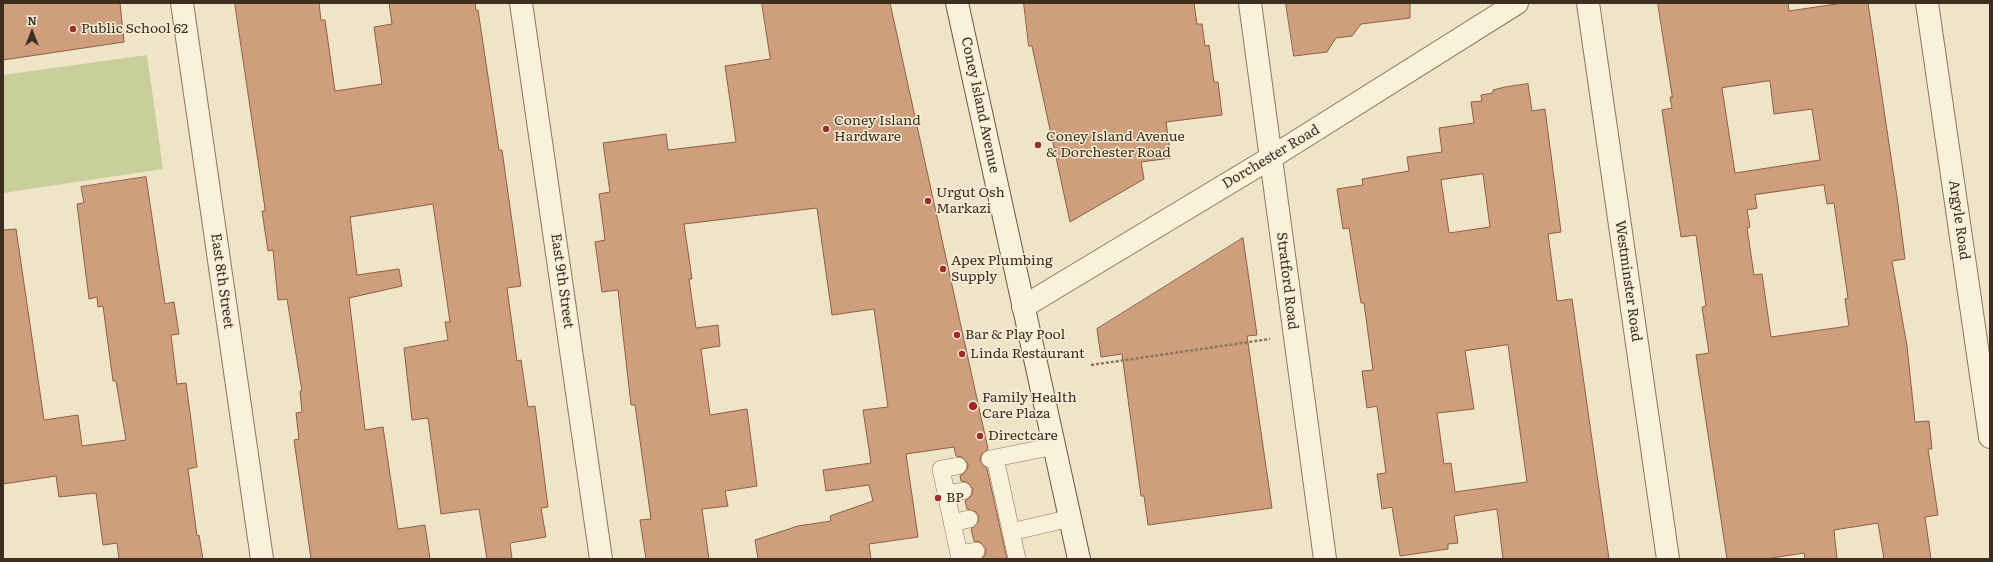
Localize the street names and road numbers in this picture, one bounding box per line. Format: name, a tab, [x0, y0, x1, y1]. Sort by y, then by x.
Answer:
street label: Coney Island Avenue	[957, 35, 1003, 175]
street label: Dorchester Road	[1219, 121, 1323, 193]
street label: Argyle Road	[1945, 179, 1973, 261]
street label: Westminster Road	[1611, 219, 1645, 343]
street label: Stratford Road	[1273, 231, 1301, 331]
street label: East 8th Street	[207, 232, 237, 330]
street label: East 9th Street	[547, 232, 577, 330]

